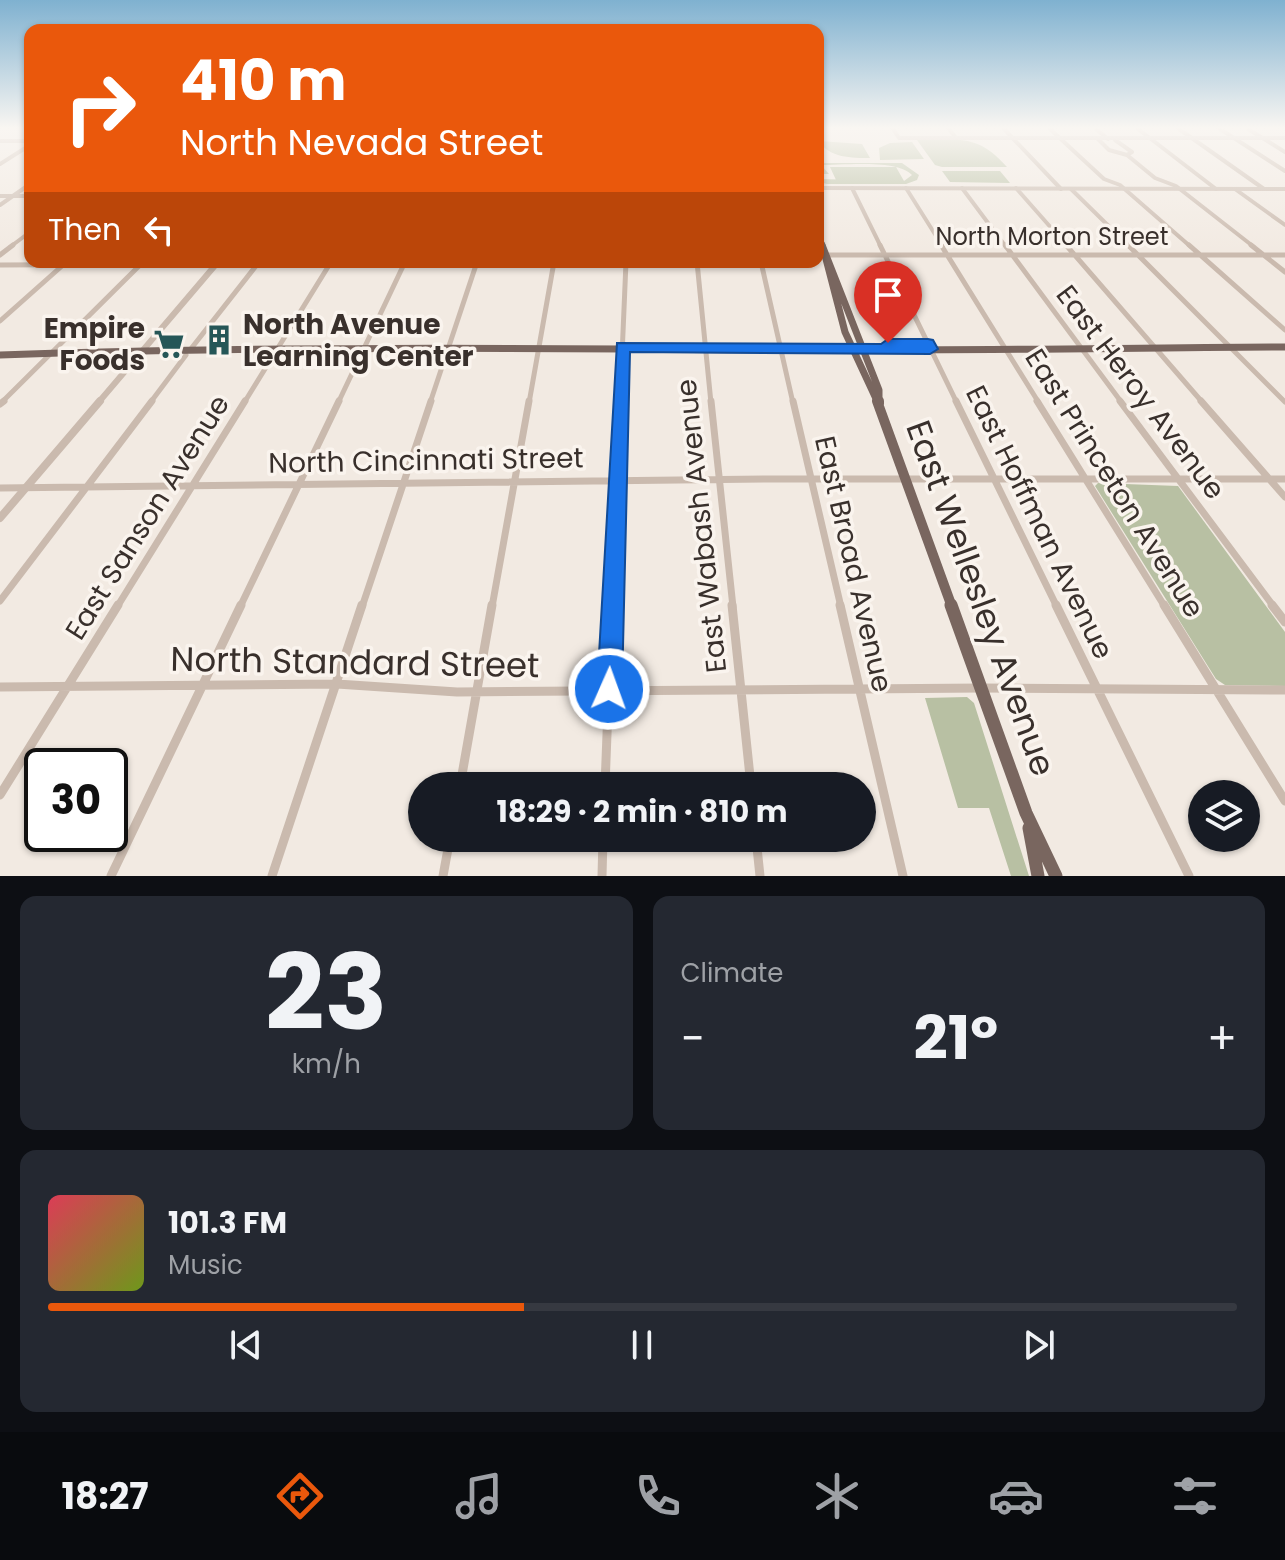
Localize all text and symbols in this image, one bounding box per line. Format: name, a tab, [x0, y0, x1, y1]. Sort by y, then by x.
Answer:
text: 410 m	[180, 41, 347, 120]
icon: right	[48, 56, 152, 160]
text: North Nevada Street	[180, 117, 543, 168]
text: Then	[48, 208, 121, 251]
icon: left	[137, 208, 181, 252]
street label: North Morton Street	[936, 220, 1168, 253]
pin	[854, 261, 922, 343]
icon: arrive	[866, 273, 910, 317]
street label: East Heroy Avenue	[1047, 277, 1234, 507]
place label: North Avenue Learning Center	[243, 305, 474, 376]
place label: Empire Foods	[44, 309, 145, 380]
building icon: North Avenue Learning Center	[202, 323, 236, 357]
supermarket icon: Empire Foods	[152, 327, 186, 361]
street label: East Princeton Avenue	[1016, 341, 1213, 625]
street label: East Wabash Avenue	[667, 377, 736, 675]
street label: East Hoffman Avenue	[956, 379, 1123, 665]
street label: East Sanson Avenue	[56, 387, 239, 647]
street label: East Wellesley Avenue	[894, 414, 1068, 782]
street label: East Broad Avenue	[805, 432, 902, 696]
street label: North Cincinnati Street	[268, 438, 584, 483]
street label: North Standard Street	[170, 635, 540, 689]
position arrow	[567, 647, 651, 731]
speed limit sign: 30	[24, 748, 128, 852]
map controls	[1188, 780, 1260, 852]
button: layers	[1188, 780, 1260, 852]
text: 18:29 · 2 min · 810 m	[497, 790, 787, 833]
text: 23	[265, 920, 387, 1065]
text: Climate	[681, 955, 783, 991]
text: 21°	[914, 996, 998, 1080]
text: −	[681, 1008, 705, 1069]
text: +	[1207, 1008, 1237, 1069]
text: km/h	[292, 1046, 361, 1082]
text: 101.3 FM	[168, 1201, 287, 1244]
text: Music	[168, 1247, 243, 1283]
icon: previous	[224, 1323, 268, 1367]
icon: pause	[620, 1323, 664, 1367]
icon: next	[1017, 1323, 1061, 1367]
icon: directions	[272, 1468, 328, 1524]
icon: music	[451, 1468, 507, 1524]
icon: phone	[630, 1468, 686, 1524]
icon: climate	[809, 1468, 865, 1524]
icon: car	[988, 1468, 1044, 1524]
icon: filters	[1167, 1468, 1223, 1524]
text: 18:27	[62, 1471, 148, 1522]

